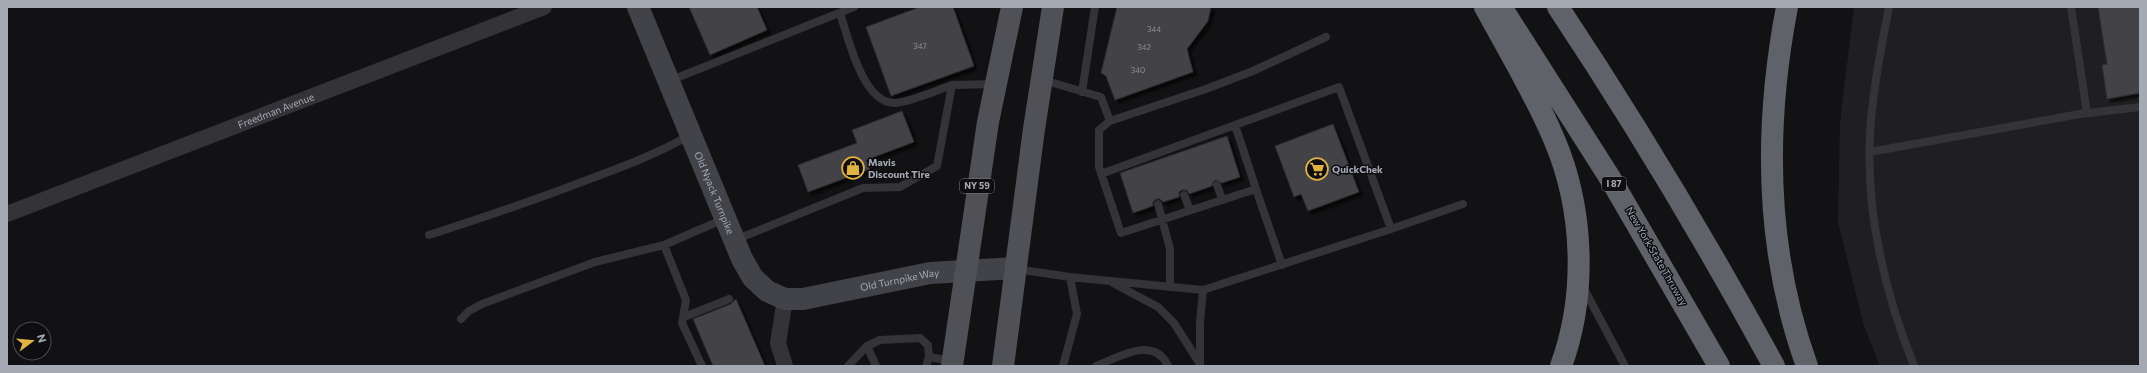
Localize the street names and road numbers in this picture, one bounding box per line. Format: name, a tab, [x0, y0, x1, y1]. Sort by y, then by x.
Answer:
street label: Freedman Avenue	[236, 90, 316, 131]
street label: Old Nyack Turnpike	[692, 150, 737, 236]
road number: I 87	[1602, 177, 1626, 191]
road number: NY 59	[960, 179, 994, 193]
street label: New York State Thruway	[1624, 205, 1690, 307]
street label: Old Turnpike Way	[859, 266, 939, 293]

